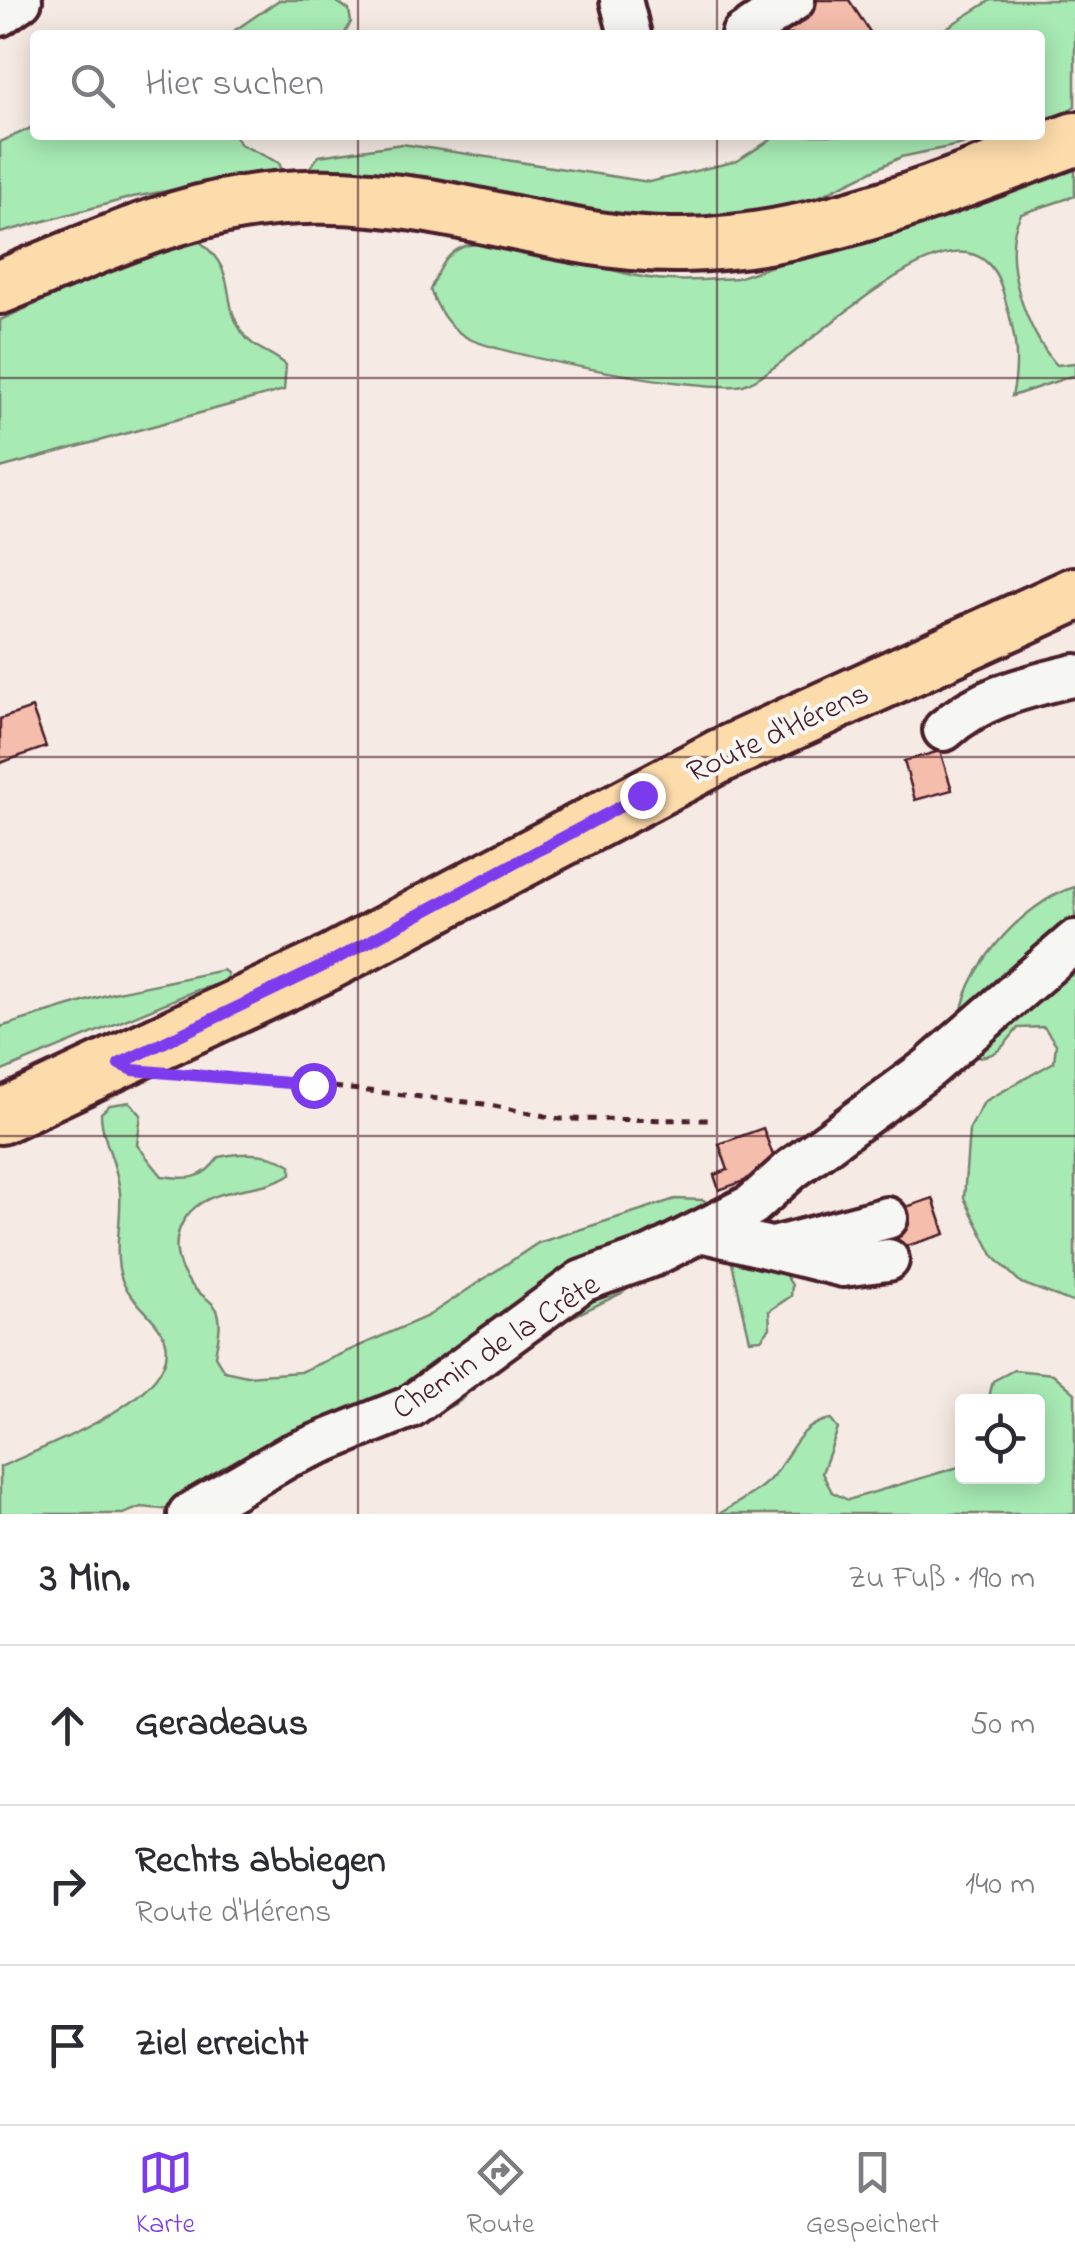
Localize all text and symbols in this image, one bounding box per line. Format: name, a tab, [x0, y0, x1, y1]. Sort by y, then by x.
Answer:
search box	[30, 30, 1045, 140]
text: Hier suchen	[145, 57, 324, 113]
icon: search	[65, 58, 120, 113]
street label: Route d'Hérens	[680, 671, 877, 797]
route end	[620, 773, 666, 819]
route start	[291, 1063, 337, 1109]
street label: Chemin de la Crête	[384, 1263, 611, 1433]
map controls	[955, 1394, 1045, 1484]
button: locate	[955, 1394, 1045, 1484]
text: 3 Min.	[40, 1549, 130, 1610]
text: Zu Fuß · 190 m	[848, 1556, 1035, 1603]
text: Geradeaus	[135, 1697, 308, 1753]
icon: ahead	[40, 1698, 95, 1753]
text: 50 m	[970, 1702, 1035, 1749]
text: Rechts abbiegen	[135, 1834, 386, 1890]
icon: right	[40, 1858, 95, 1913]
text: 140 m	[965, 1862, 1035, 1909]
text: Route d'Hérens	[135, 1890, 331, 1937]
text: Ziel erreicht	[135, 2017, 308, 2073]
icon: arrive	[40, 2018, 95, 2073]
tab: Karte	[136, 2145, 195, 2246]
tab: Route	[466, 2145, 534, 2246]
tab: Gespeichert	[806, 2145, 939, 2246]

